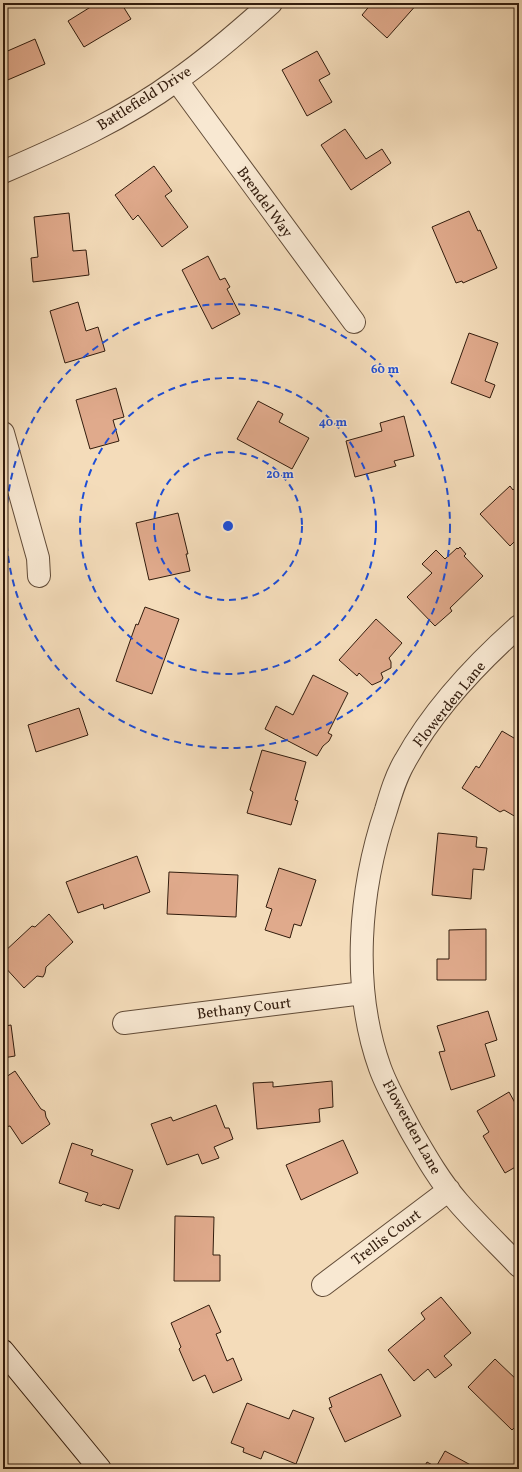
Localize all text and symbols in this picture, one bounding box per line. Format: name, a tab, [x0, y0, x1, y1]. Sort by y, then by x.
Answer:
street label: Battlefield Drive	[94, 62, 196, 137]
street label: Brendel Way	[231, 163, 297, 243]
text: 60 m	[371, 362, 399, 378]
text: 40 m	[319, 415, 348, 431]
text: 20 m	[266, 467, 294, 483]
centre of rings	[221, 519, 235, 533]
street label: Flowerden Lane	[409, 658, 491, 752]
street label: Bethany Court	[196, 993, 293, 1026]
street label: Flowerden Lane	[376, 1077, 445, 1179]
street label: Trellis Court	[348, 1205, 426, 1271]

